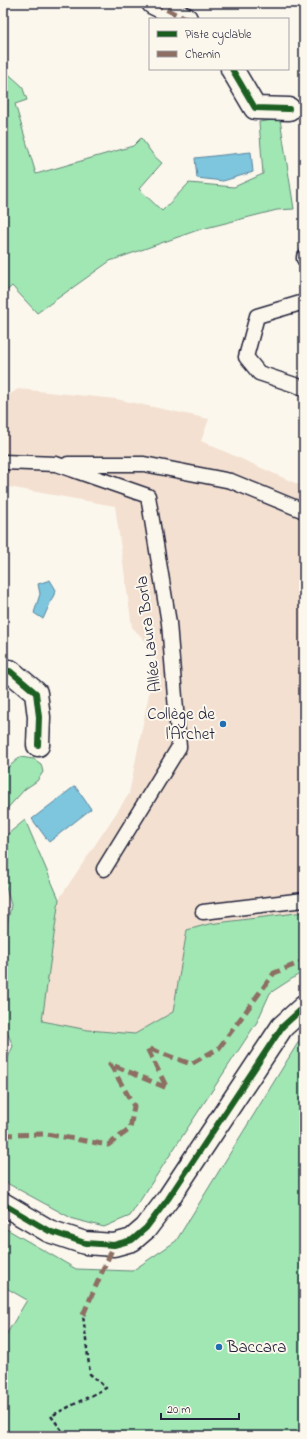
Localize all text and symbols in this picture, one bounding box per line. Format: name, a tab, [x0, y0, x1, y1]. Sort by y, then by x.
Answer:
legend	[149, 18, 289, 70]
text: Piste cyclable	[185, 26, 252, 45]
text: Chemin	[185, 46, 220, 64]
street label: Allée Laura Borla	[129, 574, 169, 694]
place label: Collège de l'Archet	[147, 702, 215, 747]
marker: Collège de l'Archet	[218, 719, 228, 729]
place label: Baccara	[226, 1335, 286, 1360]
marker: Baccara	[214, 1342, 224, 1352]
scale bar	[161, 1395, 239, 1421]
text: 20 m	[167, 1401, 190, 1419]

